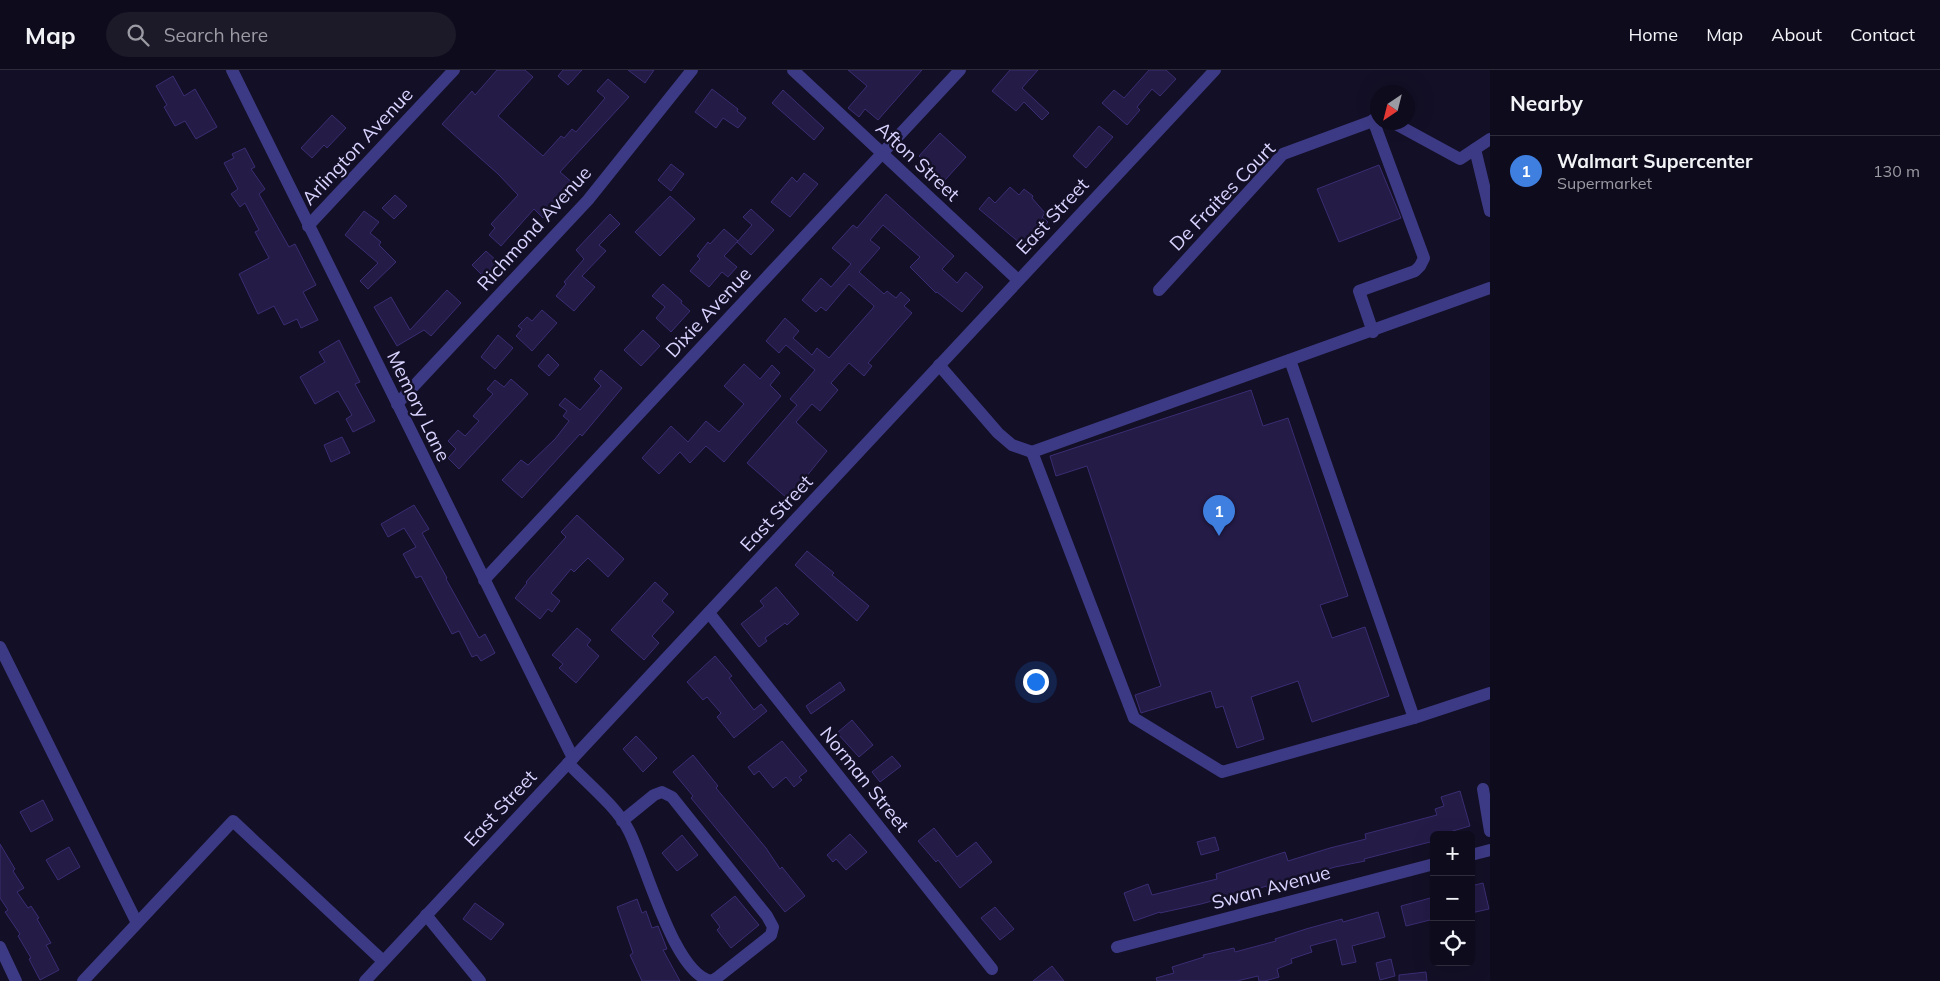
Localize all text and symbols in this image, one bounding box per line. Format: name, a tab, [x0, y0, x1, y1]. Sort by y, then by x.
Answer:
search box	[106, 12, 456, 57]
text: Map	[25, 20, 76, 50]
icon: search	[124, 21, 152, 49]
text: Search here	[164, 23, 268, 47]
text: Home	[1628, 23, 1678, 46]
text: Map	[1706, 23, 1743, 46]
text: About	[1771, 23, 1822, 46]
text: Contact	[1850, 23, 1915, 46]
street label: Arlington Avenue	[296, 82, 418, 210]
north arrow	[1370, 85, 1415, 130]
text: Nearby	[1510, 90, 1583, 116]
street label: Afton Street	[871, 116, 965, 206]
street label: De Fraites Court	[1164, 136, 1280, 255]
text: Walmart Supercenter	[1557, 149, 1753, 173]
street label: Richmond Avenue	[472, 161, 596, 295]
text: 1	[1521, 161, 1531, 181]
text: 130 m	[1873, 161, 1920, 181]
street label: East Street	[1011, 172, 1094, 259]
text: Supermarket	[1557, 173, 1652, 193]
street label: Dixie Avenue	[660, 262, 756, 362]
street label: Memory Lane	[382, 347, 456, 465]
street label: East Street	[735, 469, 818, 556]
pin: 1	[1203, 495, 1235, 536]
your location	[1023, 669, 1049, 695]
street label: Norman Street	[815, 721, 915, 837]
street label: East Street	[459, 764, 542, 851]
map controls	[1430, 831, 1475, 966]
button: +	[1430, 831, 1475, 876]
street label: Swan Avenue	[1209, 860, 1333, 914]
button: −	[1430, 876, 1475, 921]
button: locate	[1430, 921, 1475, 966]

